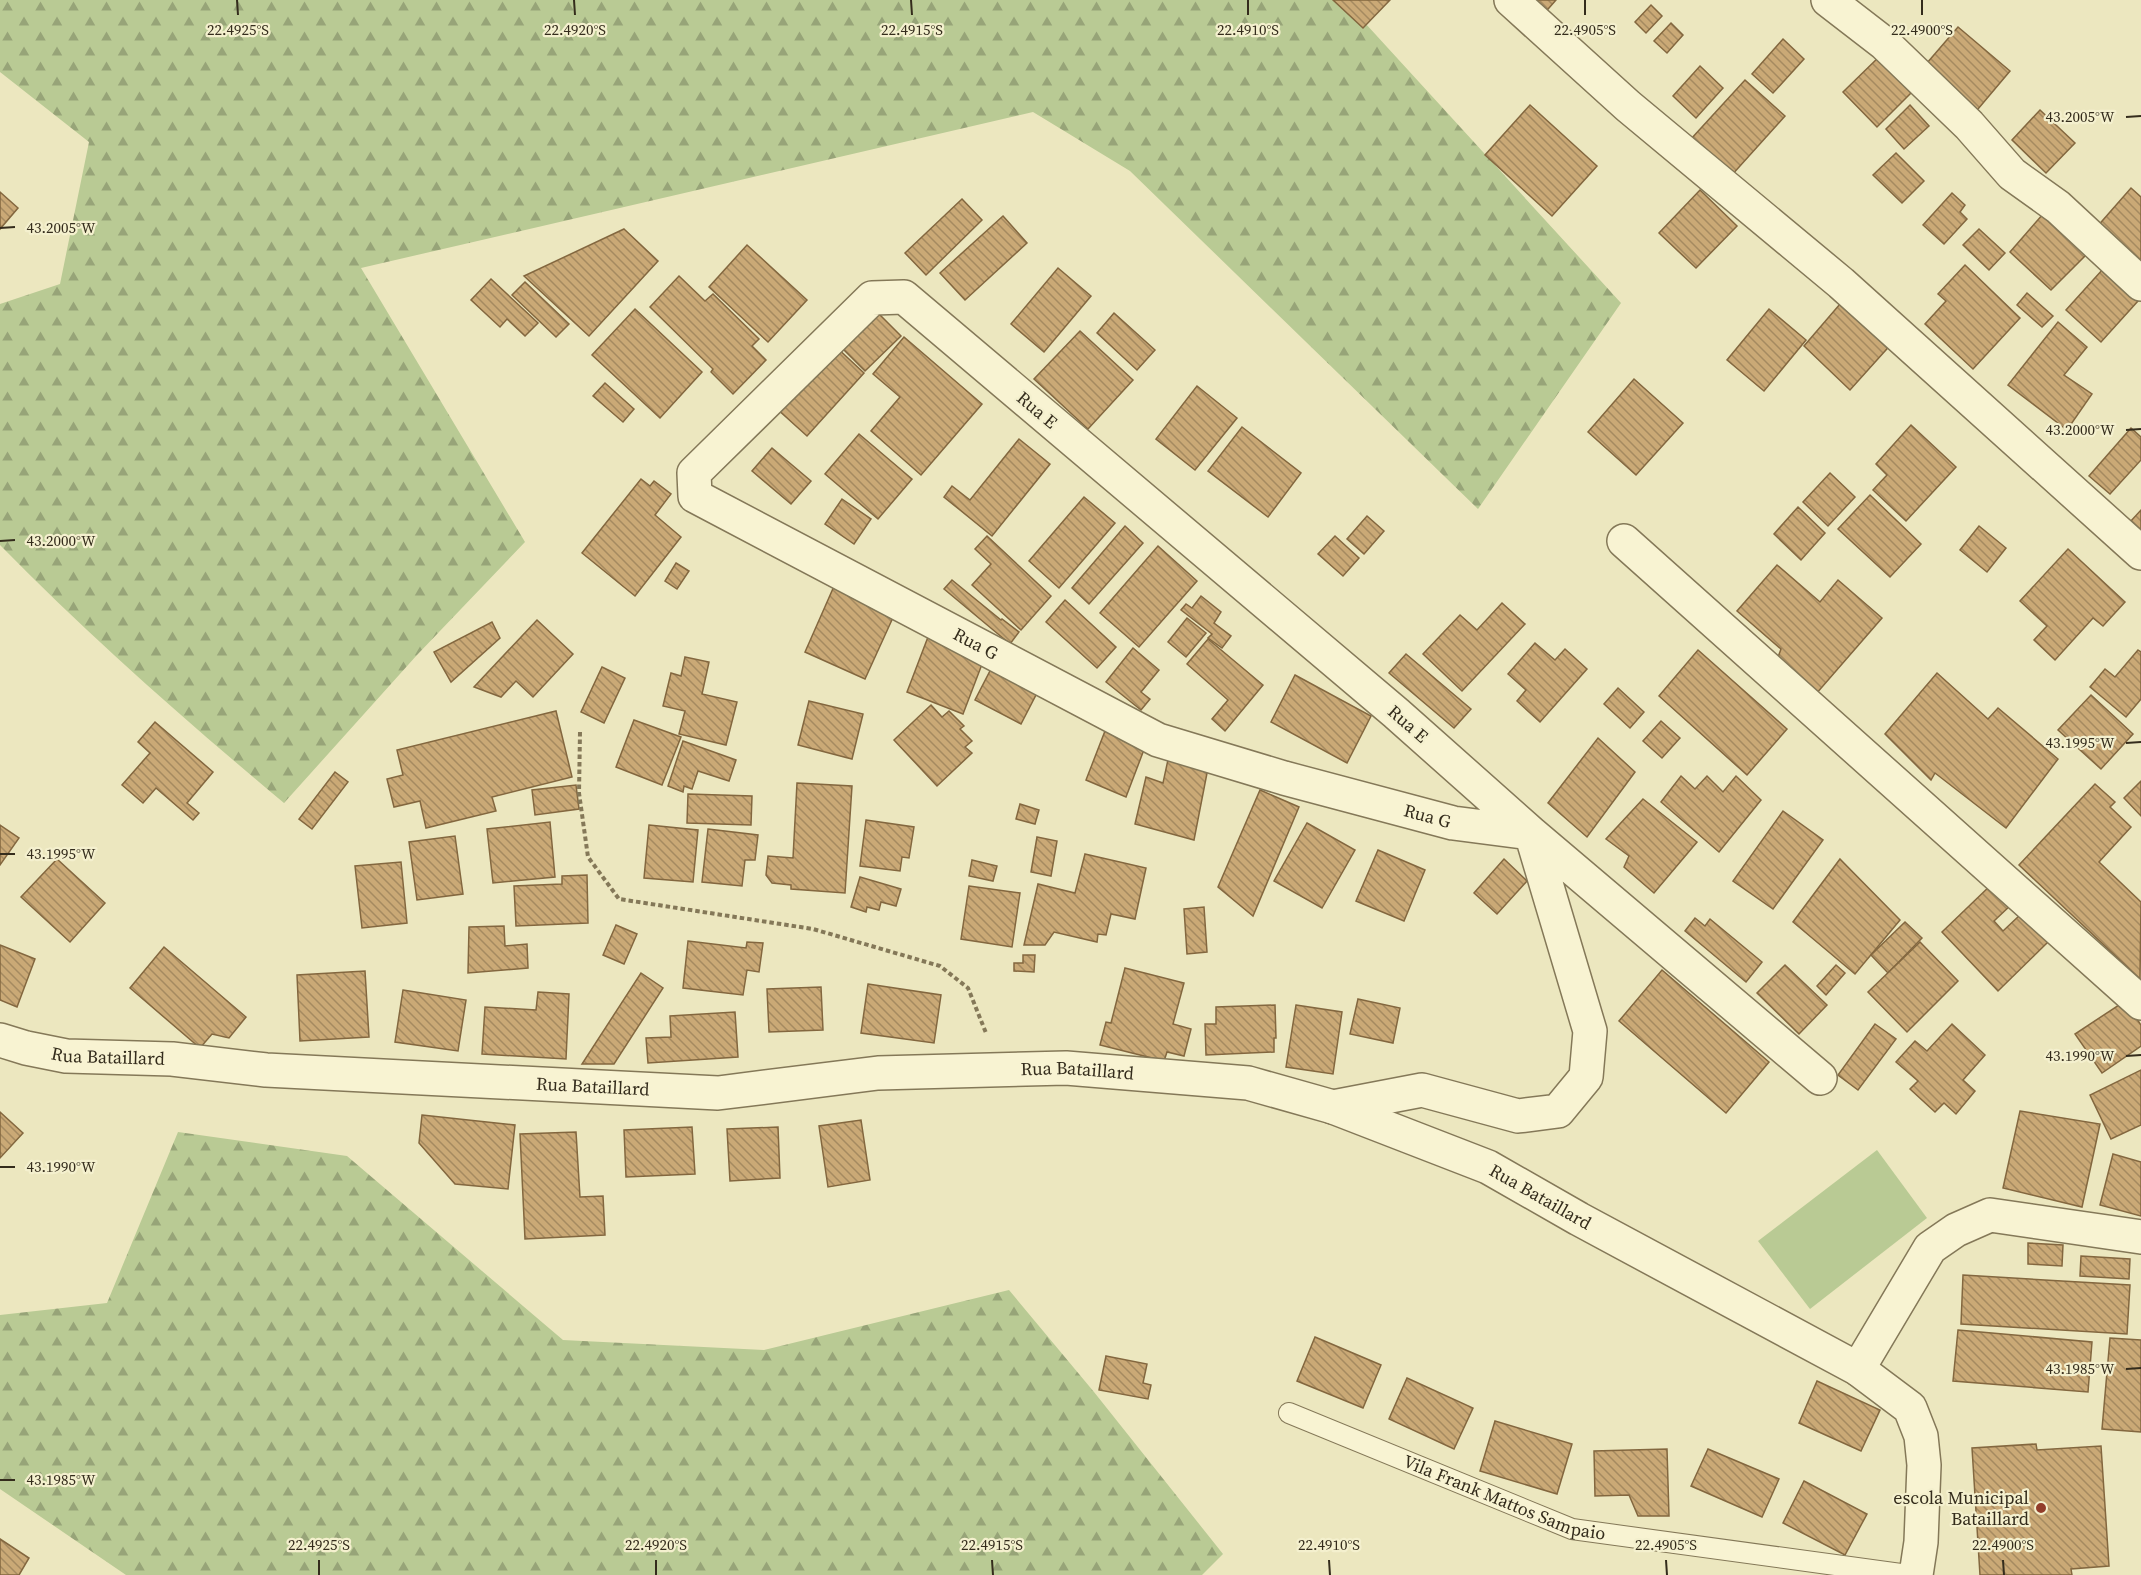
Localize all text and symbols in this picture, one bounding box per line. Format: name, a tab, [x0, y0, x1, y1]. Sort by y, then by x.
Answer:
text: 22.4925°S	[207, 19, 269, 40]
text: 22.4920°S	[544, 19, 606, 40]
text: 22.4915°S	[881, 19, 943, 40]
text: 22.4910°S	[1217, 19, 1279, 40]
text: 22.4905°S	[1554, 19, 1616, 40]
text: 22.4900°S	[1891, 19, 1953, 40]
text: 43.2005°W	[2046, 106, 2115, 127]
text: 43.2005°W	[27, 217, 96, 238]
street label: Rua E	[1012, 385, 1063, 434]
text: 43.2000°W	[2046, 419, 2115, 440]
text: 43.2000°W	[27, 530, 96, 551]
street label: Rua G	[949, 621, 1003, 666]
street label: Rua E	[1383, 699, 1434, 748]
text: 43.1995°W	[2046, 732, 2115, 753]
street label: Rua G	[1401, 797, 1454, 834]
text: 43.1995°W	[27, 843, 96, 864]
street label: Rua Bataillard	[49, 1040, 165, 1071]
text: 43.1990°W	[2046, 1045, 2115, 1066]
street label: Rua Bataillard	[1020, 1055, 1135, 1086]
street label: Rua Bataillard	[536, 1071, 650, 1102]
text: 43.1990°W	[27, 1156, 96, 1177]
street label: Rua Bataillard	[1485, 1157, 1596, 1235]
text: 43.1985°W	[2046, 1358, 2115, 1379]
street label: Vila Frank Mattos Sampaio	[1400, 1448, 1607, 1545]
text: 43.1985°W	[27, 1469, 96, 1490]
place label: escola Municipal Bataillard	[1893, 1485, 2029, 1531]
marker: escola Municipal Bataillard	[2034, 1501, 2048, 1515]
text: 22.4925°S	[288, 1534, 350, 1555]
text: 22.4920°S	[625, 1534, 687, 1555]
text: 22.4915°S	[961, 1534, 1023, 1555]
text: 22.4910°S	[1298, 1534, 1360, 1555]
text: 22.4905°S	[1635, 1534, 1697, 1555]
text: 22.4900°S	[1972, 1534, 2034, 1555]

